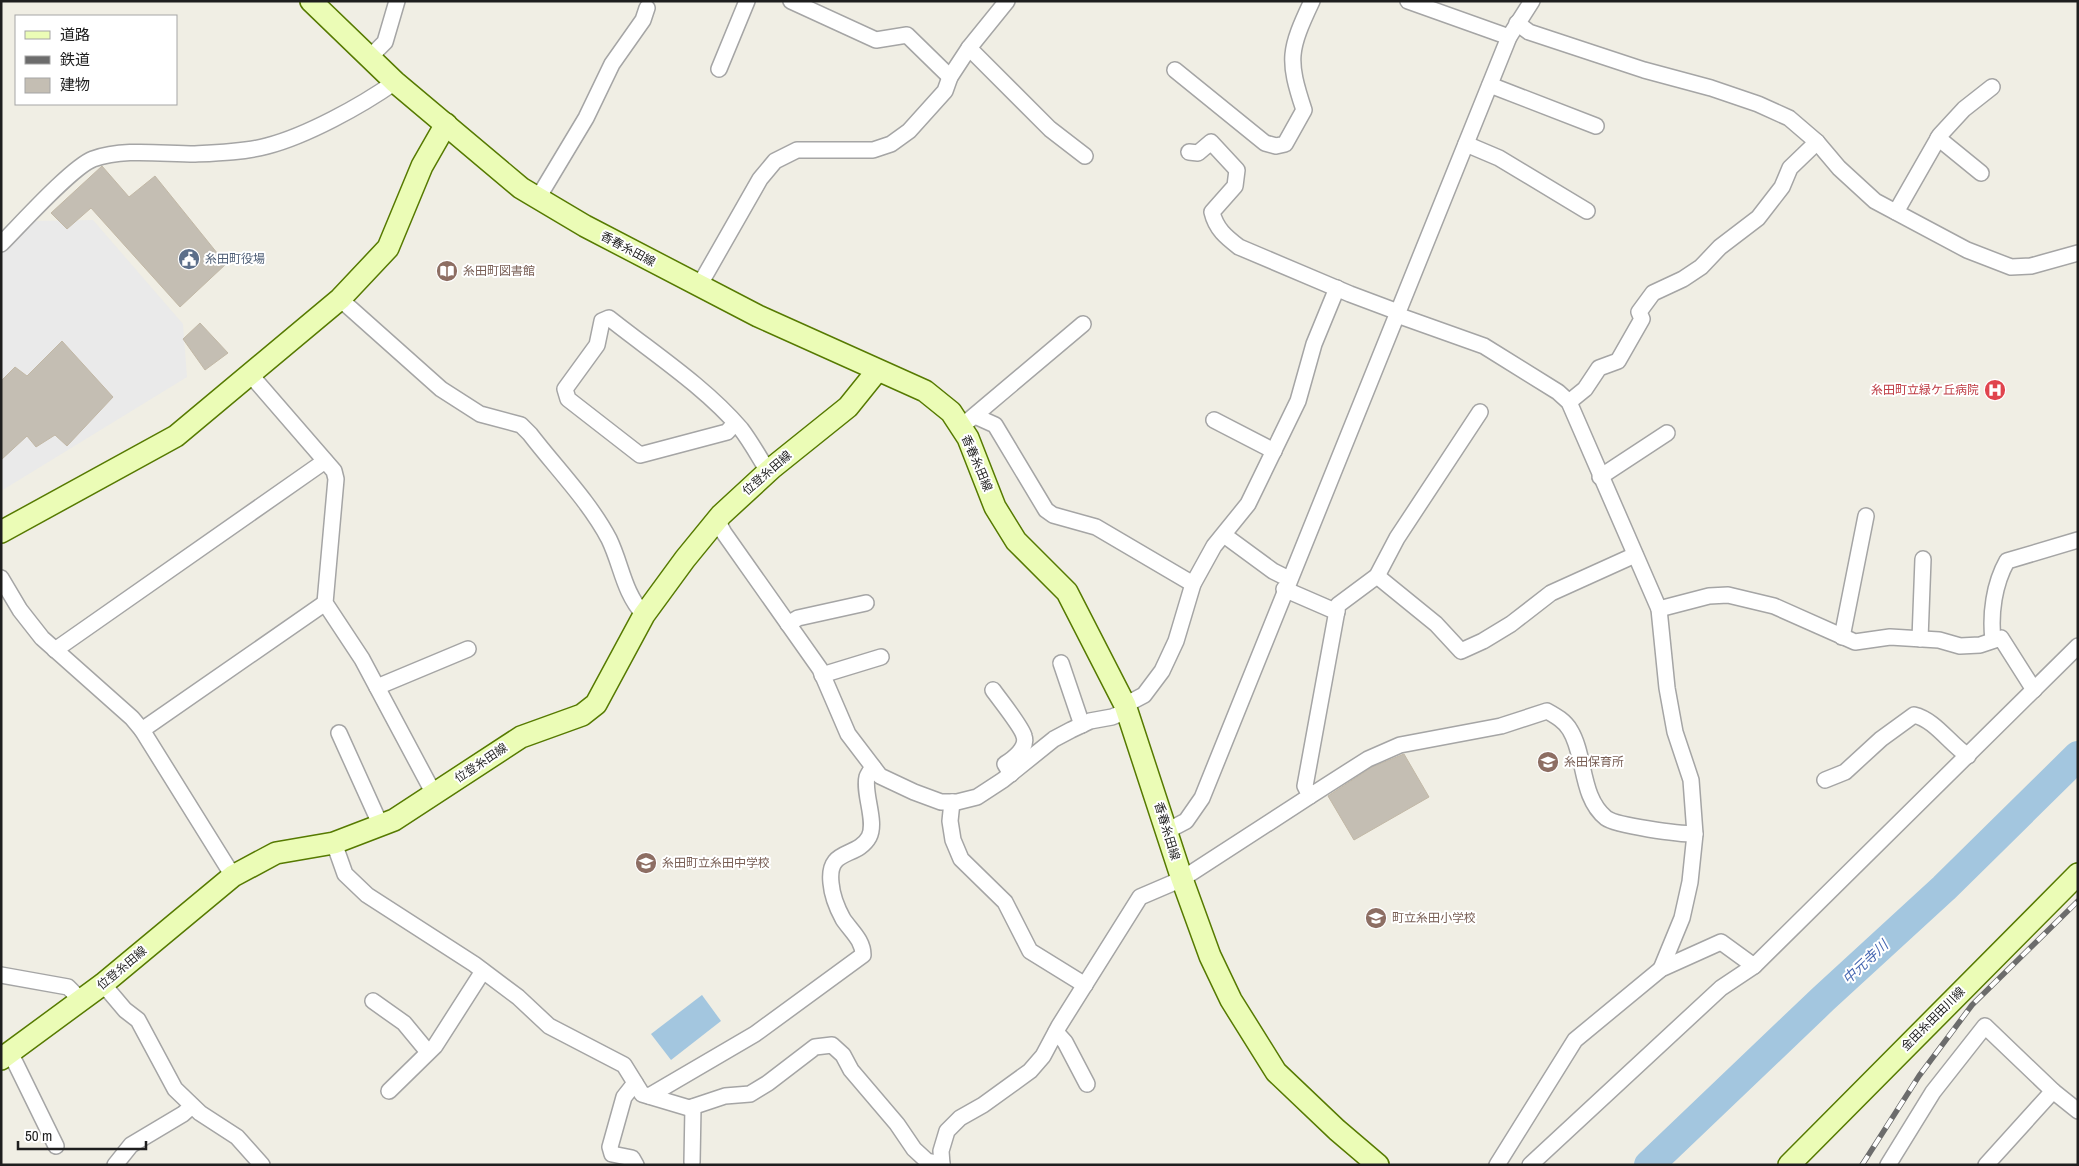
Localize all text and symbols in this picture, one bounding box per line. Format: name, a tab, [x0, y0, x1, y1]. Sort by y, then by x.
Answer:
legend	[15, 15, 178, 105]
text: 道路	[60, 24, 90, 45]
text: 鉄道	[60, 49, 90, 70]
text: 建物	[60, 74, 90, 95]
street label: 香春糸田線	[598, 228, 658, 270]
public building icon: 糸田町役場	[177, 247, 201, 271]
place label: 糸田町役場	[205, 251, 265, 267]
library icon: 糸田町図書館	[435, 259, 459, 283]
place label: 糸田町図書館	[463, 263, 535, 279]
hospital icon: 糸田町立緑ケ丘病院	[1983, 378, 2007, 402]
place label: 糸田町立緑ケ丘病院	[1871, 382, 1979, 398]
street label: 香春糸田線	[958, 432, 996, 494]
street label: 位登糸田線	[739, 447, 795, 499]
street label: 位登糸田線	[452, 740, 510, 786]
school or university icon: 糸田保育所	[1536, 750, 1560, 774]
place label: 糸田保育所	[1564, 754, 1624, 770]
street label: 香春糸田線	[1151, 800, 1183, 862]
school or university icon: 糸田町立糸田中学校	[634, 851, 658, 875]
place label: 糸田町立糸田中学校	[662, 855, 770, 871]
school or university icon: 町立糸田小学校	[1364, 906, 1388, 930]
place label: 町立糸田小学校	[1392, 910, 1476, 926]
water label: 中元寺川	[1838, 935, 1893, 988]
street label: 位登糸田線	[94, 943, 150, 993]
street label: 金田糸田田川線	[1898, 984, 1968, 1054]
scale bar	[18, 1118, 145, 1150]
text: 50 m	[25, 1125, 52, 1146]

